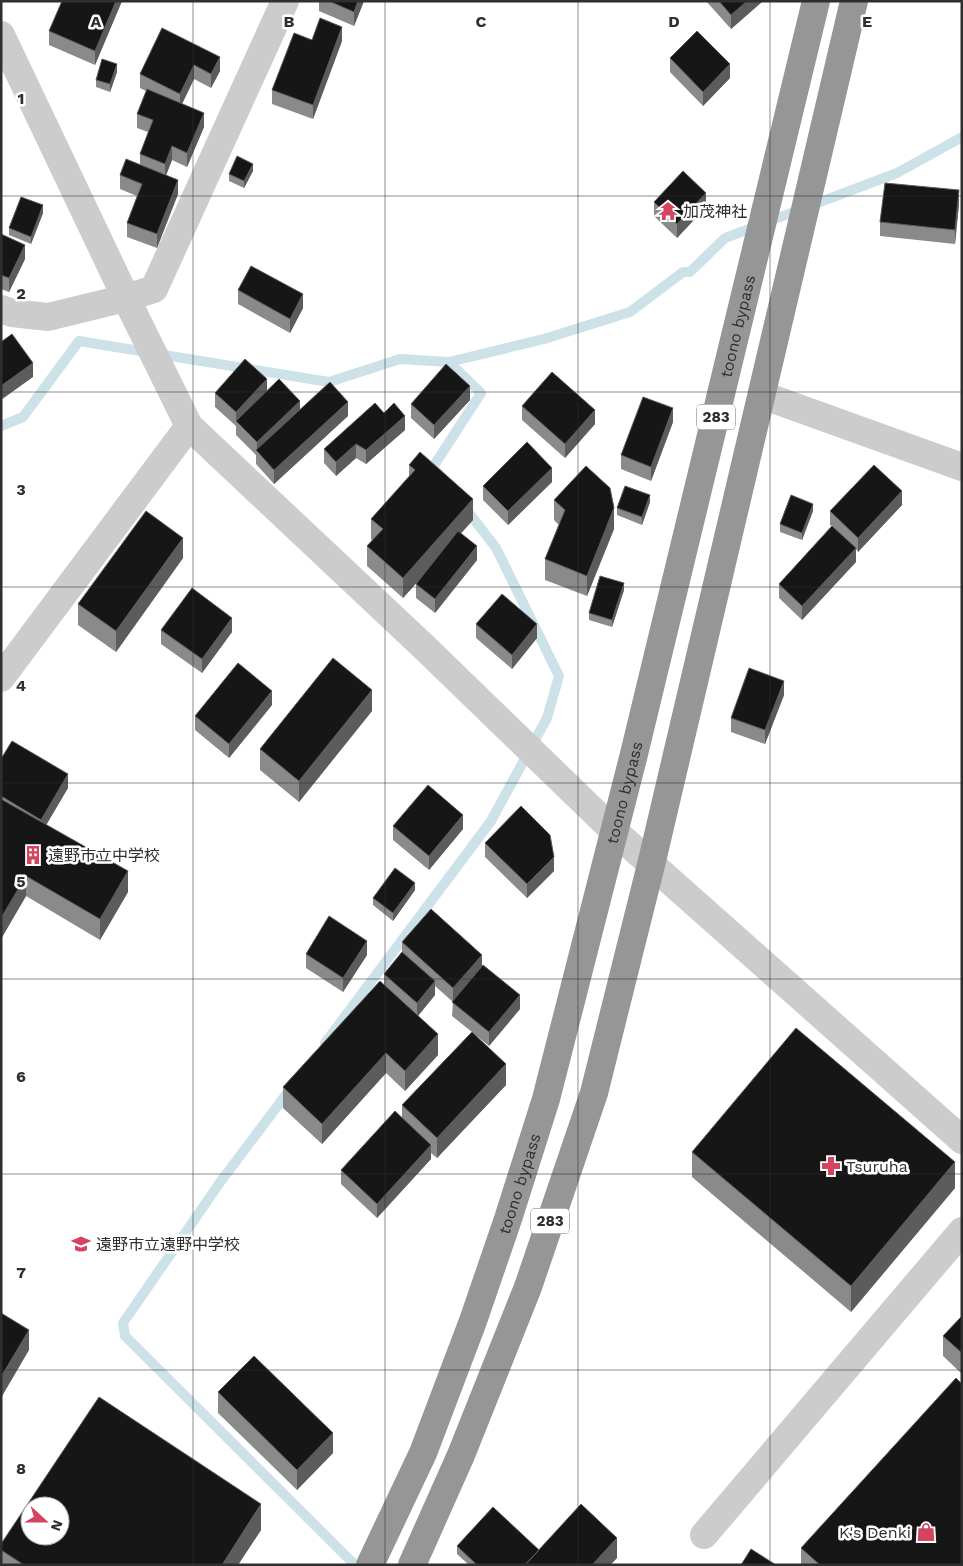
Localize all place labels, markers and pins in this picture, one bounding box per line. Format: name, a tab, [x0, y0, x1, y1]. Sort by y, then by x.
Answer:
temple icon: 加茂神社	[657, 200, 679, 222]
place label: 加茂神社	[683, 202, 747, 221]
building icon: 遠野市立中学校	[22, 844, 44, 866]
place label: 遠野市立中学校	[48, 846, 160, 865]
pharmacy icon: Tsuruha	[820, 1155, 842, 1177]
place label: Tsuruha	[846, 1157, 908, 1176]
school or university icon: 遠野市立遠野中学校	[70, 1233, 92, 1255]
place label: 遠野市立遠野中学校	[96, 1235, 240, 1254]
shop icon: K's Denki	[915, 1521, 937, 1543]
place label: K's Denki	[839, 1523, 911, 1542]

